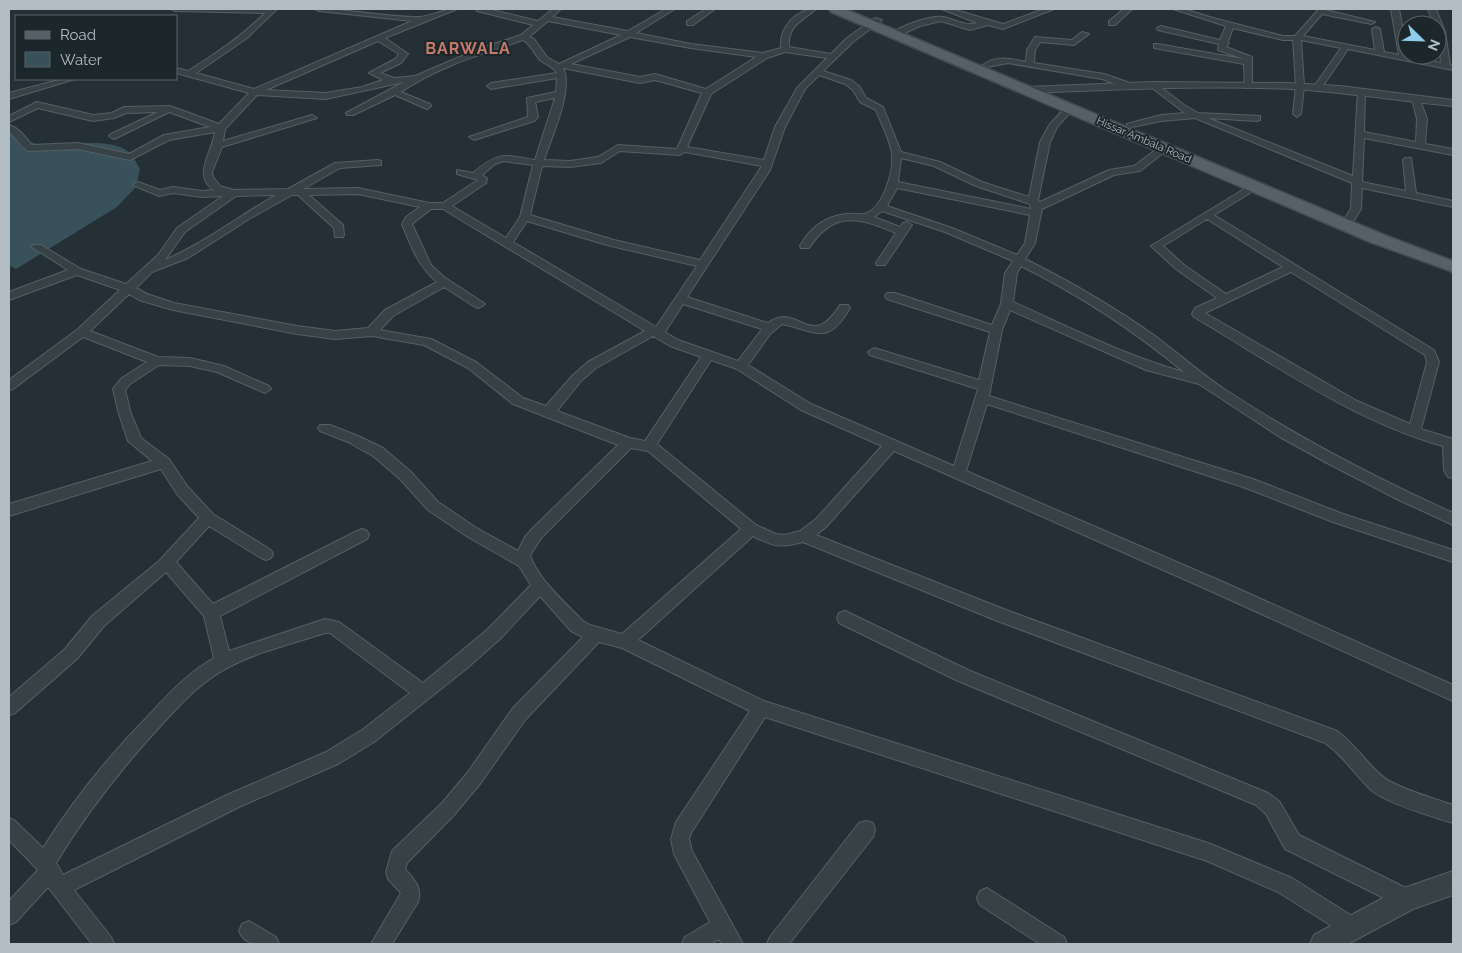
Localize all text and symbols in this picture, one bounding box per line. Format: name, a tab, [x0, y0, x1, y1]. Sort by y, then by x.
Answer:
legend	[15, 15, 178, 80]
north arrow	[1397, 15, 1447, 65]
text: Road	[60, 26, 96, 44]
text: N	[1425, 37, 1443, 53]
district label: BARWALA	[425, 39, 511, 58]
text: Water	[60, 51, 103, 69]
street label: Hissar Ambala Road	[1095, 114, 1193, 166]

